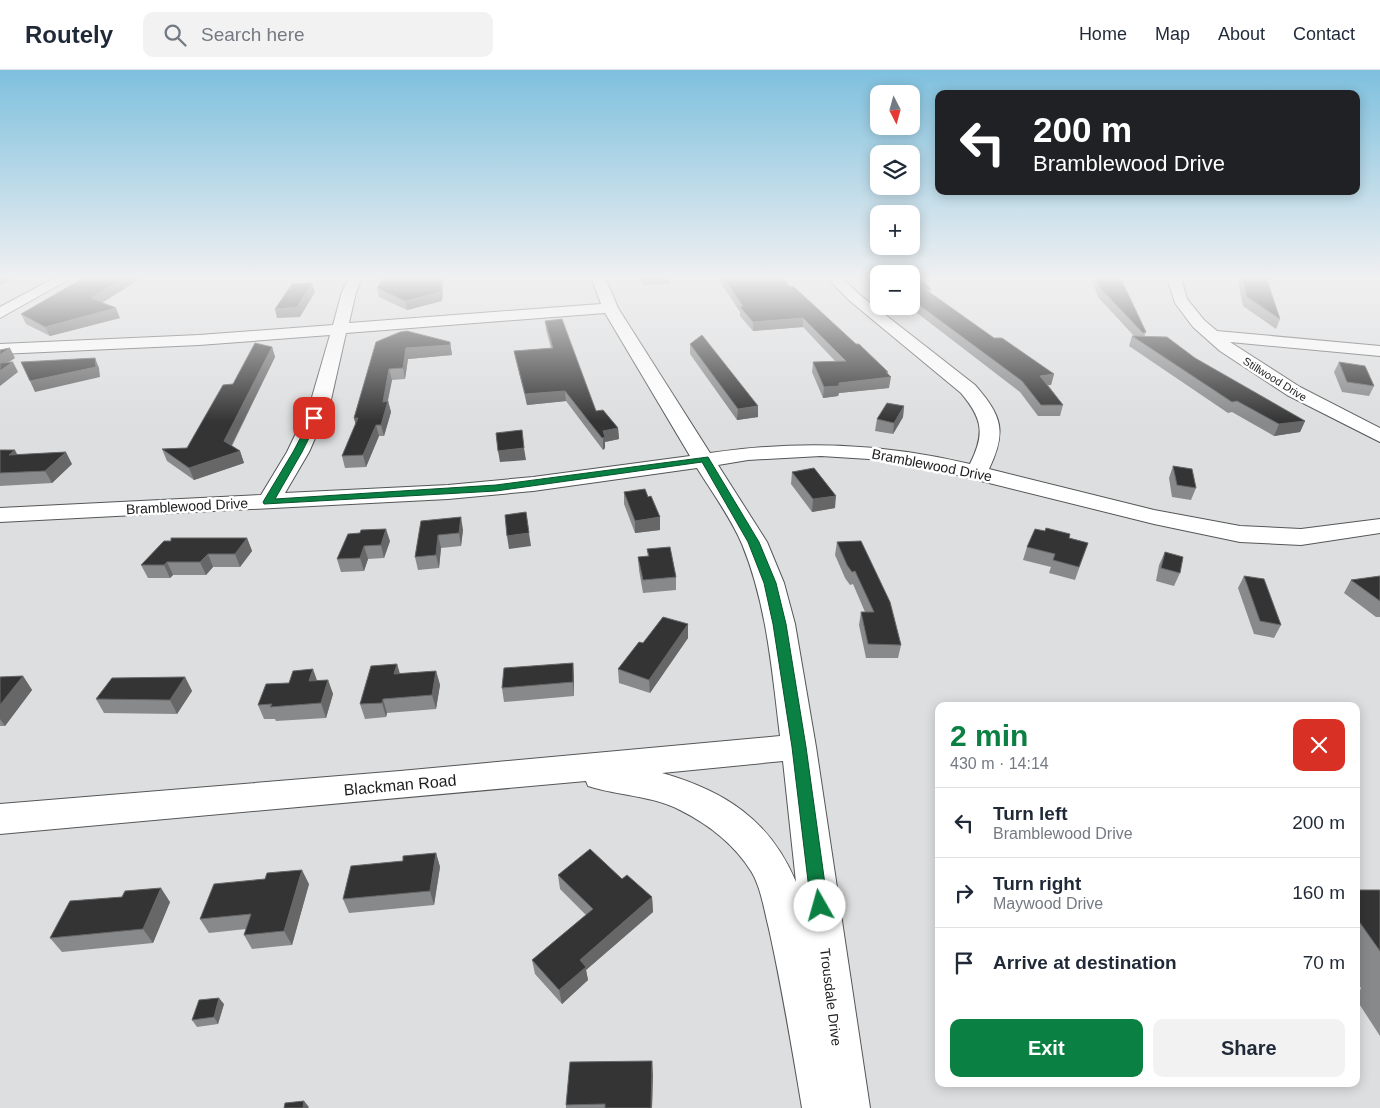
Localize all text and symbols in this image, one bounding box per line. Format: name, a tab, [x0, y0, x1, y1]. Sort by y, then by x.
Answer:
search box	[143, 12, 493, 57]
text: Routely	[25, 21, 113, 48]
icon: search	[161, 21, 189, 49]
text: Search here	[201, 24, 305, 45]
text: Home	[1079, 24, 1127, 44]
text: Map	[1155, 24, 1190, 44]
text: About	[1218, 24, 1265, 44]
text: Contact	[1293, 24, 1355, 44]
north arrow	[870, 85, 920, 135]
map controls	[870, 85, 920, 315]
icon: left	[950, 110, 1015, 175]
text: 200 m	[1033, 110, 1132, 149]
button: layers	[870, 145, 920, 195]
text: Bramblewood Drive	[1033, 151, 1225, 176]
button: +	[870, 205, 920, 255]
button: −	[870, 265, 920, 315]
street label: Stillwood Drive	[1241, 355, 1309, 403]
pin	[293, 397, 335, 439]
icon: arrive	[300, 404, 328, 432]
street label: Bramblewood Drive	[871, 445, 994, 485]
street label: Bramblewood Drive	[126, 495, 249, 517]
text: 2 min	[950, 719, 1028, 752]
button: close	[1293, 719, 1345, 771]
text: 430 m · 14:14	[950, 755, 1049, 772]
street label: Blackman Road	[343, 772, 457, 798]
text: Turn left	[993, 803, 1068, 824]
icon: left	[950, 809, 978, 837]
text: 200 m	[1292, 812, 1345, 833]
text: Bramblewood Drive	[993, 825, 1133, 842]
text: Turn right	[993, 873, 1081, 894]
position arrow	[793, 879, 845, 931]
icon: right	[950, 879, 978, 907]
text: 160 m	[1292, 882, 1345, 903]
text: Maywood Drive	[993, 895, 1103, 912]
street label: Trousdale Drive	[817, 947, 845, 1047]
icon: arrive	[950, 949, 978, 977]
text: Arrive at destination	[993, 952, 1177, 973]
text: 70 m	[1303, 952, 1345, 973]
button: Exit	[950, 1019, 1143, 1077]
button: Share	[1153, 1019, 1345, 1077]

